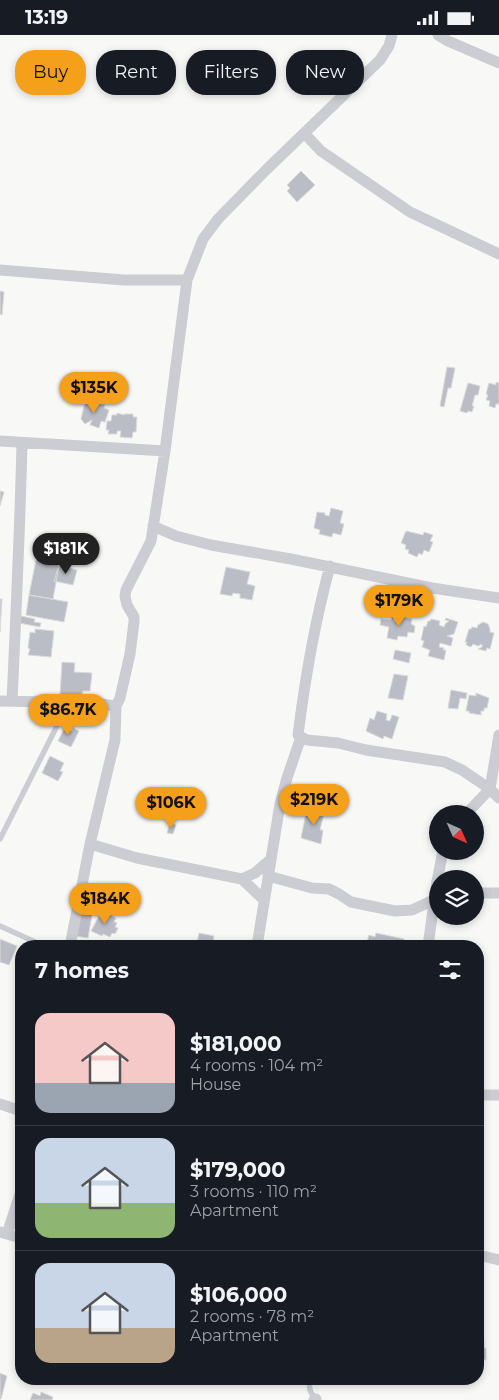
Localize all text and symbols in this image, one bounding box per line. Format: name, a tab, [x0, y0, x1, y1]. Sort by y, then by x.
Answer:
text: 13:19	[25, 6, 68, 29]
chip: Buy	[15, 50, 86, 95]
chip: Rent	[96, 50, 176, 95]
chip: Filters	[186, 50, 276, 95]
chip: New	[286, 50, 364, 95]
pin: $135K	[59, 371, 129, 414]
text: $135K	[71, 378, 118, 397]
pin: $181K	[31, 533, 101, 575]
text: $181K	[44, 539, 89, 558]
pin: $179K	[364, 585, 434, 627]
text: $179K	[375, 591, 423, 610]
pin: $86.7K	[27, 693, 109, 736]
text: $86.7K	[40, 700, 96, 719]
pin: $219K	[279, 783, 349, 826]
pin: $106K	[136, 787, 206, 829]
text: $219K	[290, 790, 338, 809]
text: $106K	[146, 793, 196, 812]
north arrow	[429, 805, 484, 860]
map controls	[429, 805, 484, 925]
button: layers	[429, 870, 484, 925]
pin: $184K	[70, 883, 140, 925]
text: $184K	[80, 889, 130, 908]
icon: filters	[436, 956, 464, 984]
text: 7 homes	[35, 958, 129, 983]
text: $181,000	[190, 1031, 282, 1056]
icon: home	[75, 1033, 135, 1093]
text: 4 rooms · 104 m²	[190, 1056, 323, 1075]
text: House	[190, 1075, 241, 1094]
text: $179,000	[190, 1157, 286, 1182]
icon: home	[75, 1158, 135, 1218]
text: 3 rooms · 110 m²	[190, 1182, 317, 1201]
text: Apartment	[190, 1201, 279, 1220]
text: $106,000	[190, 1282, 287, 1307]
icon: home	[75, 1283, 135, 1343]
text: 2 rooms · 78 m²	[190, 1307, 314, 1326]
text: Apartment	[190, 1326, 279, 1345]

